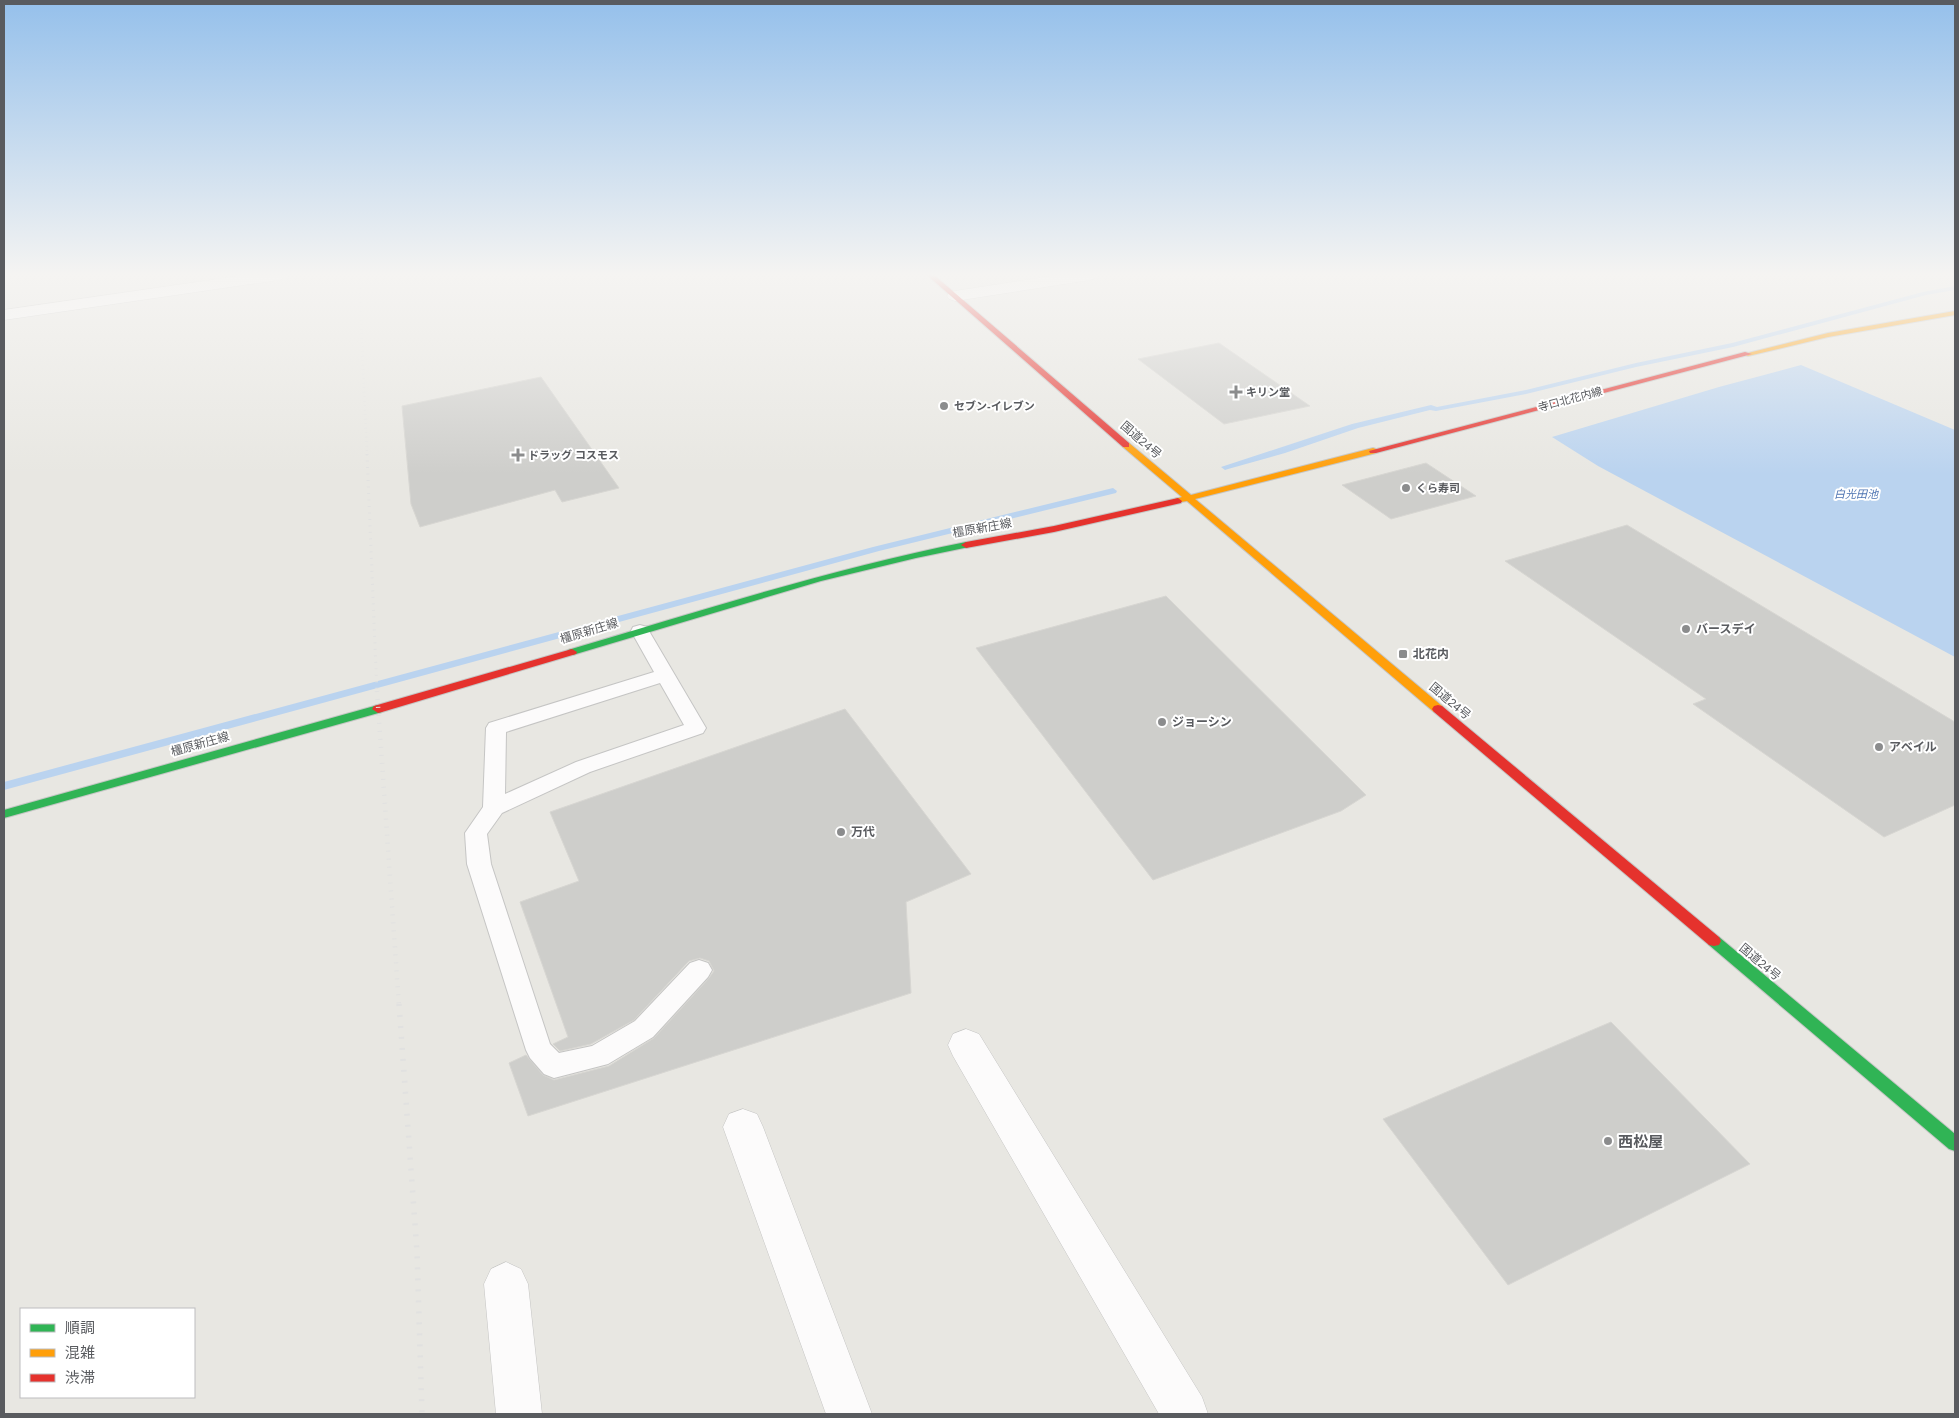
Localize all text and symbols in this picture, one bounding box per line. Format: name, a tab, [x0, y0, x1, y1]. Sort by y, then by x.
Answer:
street label: 寺口北花内線	[1537, 385, 1603, 413]
marker: キリン堂	[1230, 386, 1242, 398]
place label: キリン堂	[1246, 386, 1290, 398]
marker: セブン-イレブン	[938, 400, 950, 412]
place label: セブン-イレブン	[954, 400, 1035, 412]
street label: 国道24号	[1118, 419, 1164, 461]
marker: ドラッグ コスモス	[512, 449, 524, 461]
place label: ドラッグ コスモス	[528, 449, 619, 461]
marker: くら寿司	[1400, 482, 1412, 494]
place label: くら寿司	[1416, 482, 1460, 494]
water label: 白光田池	[1834, 488, 1879, 500]
street label: 橿原新庄線	[951, 516, 1013, 540]
street label: 橿原新庄線	[558, 616, 620, 646]
place label: バースデイ	[1696, 622, 1755, 636]
marker: バースデイ	[1680, 623, 1692, 635]
place label: 北花内	[1413, 647, 1449, 661]
marker: 北花内	[1397, 648, 1409, 660]
street label: 国道24号	[1427, 680, 1473, 722]
place label: ジョーシン	[1172, 715, 1232, 729]
marker: ジョーシン	[1156, 716, 1168, 728]
street label: 橿原新庄線	[169, 729, 231, 759]
place label: アベイル	[1889, 740, 1937, 754]
marker: アベイル	[1873, 741, 1885, 753]
place label: 万代	[851, 825, 875, 839]
marker: 万代	[835, 826, 847, 838]
street label: 国道24号	[1737, 941, 1783, 983]
place label: 西松屋	[1618, 1133, 1663, 1150]
marker: 西松屋	[1602, 1135, 1614, 1147]
legend	[20, 1308, 195, 1398]
text: 順調	[65, 1319, 95, 1336]
text: 混雑	[65, 1344, 95, 1361]
text: 渋滞	[65, 1369, 95, 1386]

